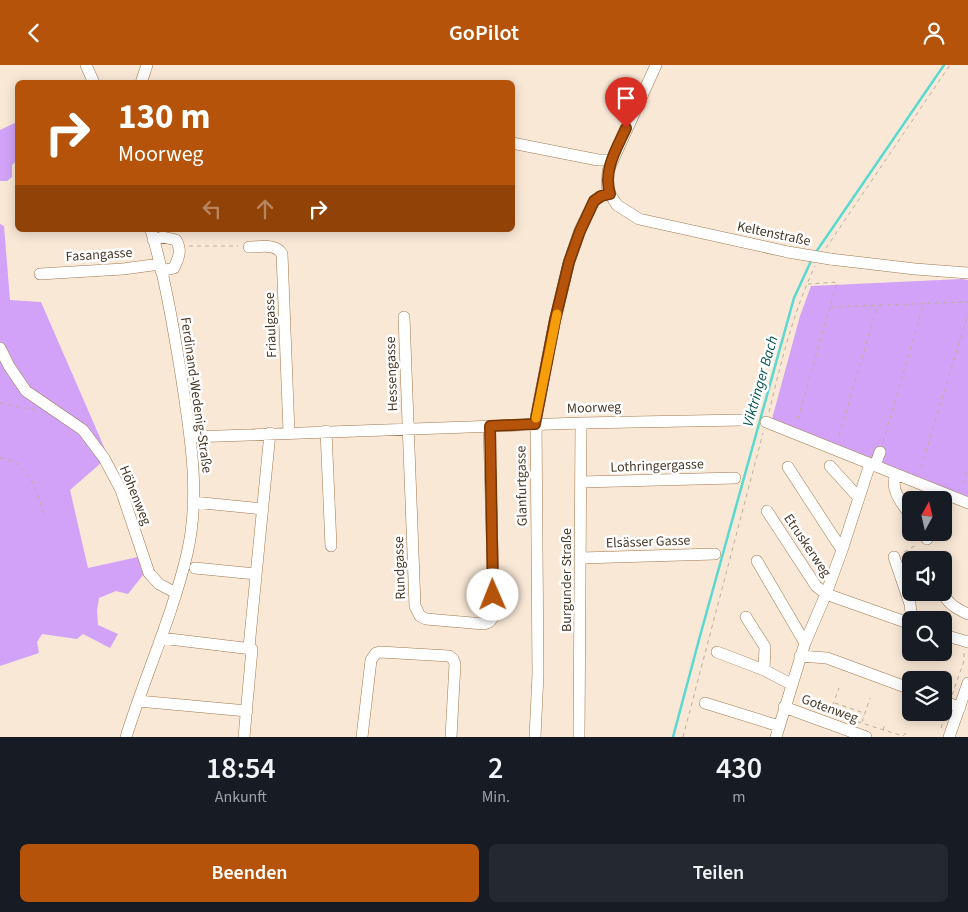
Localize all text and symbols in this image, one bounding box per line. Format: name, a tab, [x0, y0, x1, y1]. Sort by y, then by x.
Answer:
text: GoPilot	[449, 17, 519, 49]
icon: back	[20, 19, 48, 47]
icon: person	[920, 19, 948, 47]
pin	[605, 77, 647, 128]
icon: arrive	[612, 84, 640, 112]
text: 130 m	[118, 92, 210, 142]
icon: right	[35, 100, 100, 165]
text: Moorweg	[118, 138, 203, 170]
icon: left	[198, 195, 226, 223]
icon: ahead	[251, 195, 279, 223]
icon: right	[304, 195, 332, 223]
street label: Keltenstraße	[735, 216, 812, 252]
street label: Fasangasse	[65, 243, 133, 267]
street label: Friaulgasse	[260, 292, 282, 358]
street label: Ferdinand-Wedenig-Straße	[175, 316, 217, 474]
water label: Viktringer Bach	[737, 333, 784, 429]
street label: Hessengasse	[381, 336, 403, 412]
street label: Moorweg	[567, 397, 622, 419]
street label: Glanfurtgasse	[511, 445, 533, 526]
street label: Lothringergasse	[610, 454, 704, 478]
street label: Höhenweg	[114, 463, 156, 528]
north arrow	[902, 491, 952, 541]
map controls	[902, 491, 952, 721]
street label: Etruskerweg	[779, 510, 836, 581]
street label: Burgunder Straße	[557, 528, 577, 632]
street label: Elsässer Gasse	[605, 531, 691, 553]
street label: Rundgasse	[389, 536, 411, 600]
button: sound	[902, 551, 952, 601]
position arrow	[466, 568, 518, 620]
button: search	[902, 611, 952, 661]
button: layers	[902, 671, 952, 721]
street label: Gotenweg	[799, 689, 861, 728]
text: 18:54	[206, 747, 276, 790]
text: 2	[488, 747, 504, 790]
text: 430	[716, 747, 762, 790]
text: Ankunft	[215, 786, 267, 808]
text: Min.	[482, 786, 510, 808]
text: m	[732, 786, 746, 808]
button: Beenden	[20, 844, 479, 902]
button: Teilen	[489, 844, 948, 902]

